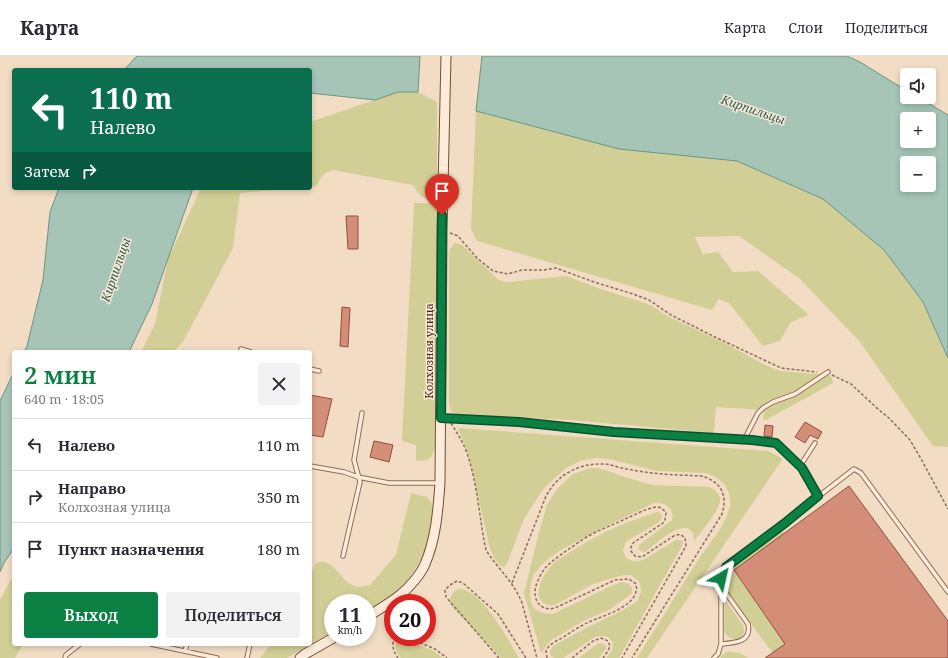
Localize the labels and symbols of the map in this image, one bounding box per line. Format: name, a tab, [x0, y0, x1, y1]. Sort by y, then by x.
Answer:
water label: Кирпильцы	[718, 90, 787, 128]
pin	[425, 174, 459, 215]
water label: Кирпильцы	[96, 236, 134, 305]
street label: Колхозная улица	[421, 303, 436, 399]
position arrow	[700, 557, 742, 599]
speed limit sign: 20	[384, 594, 436, 646]

